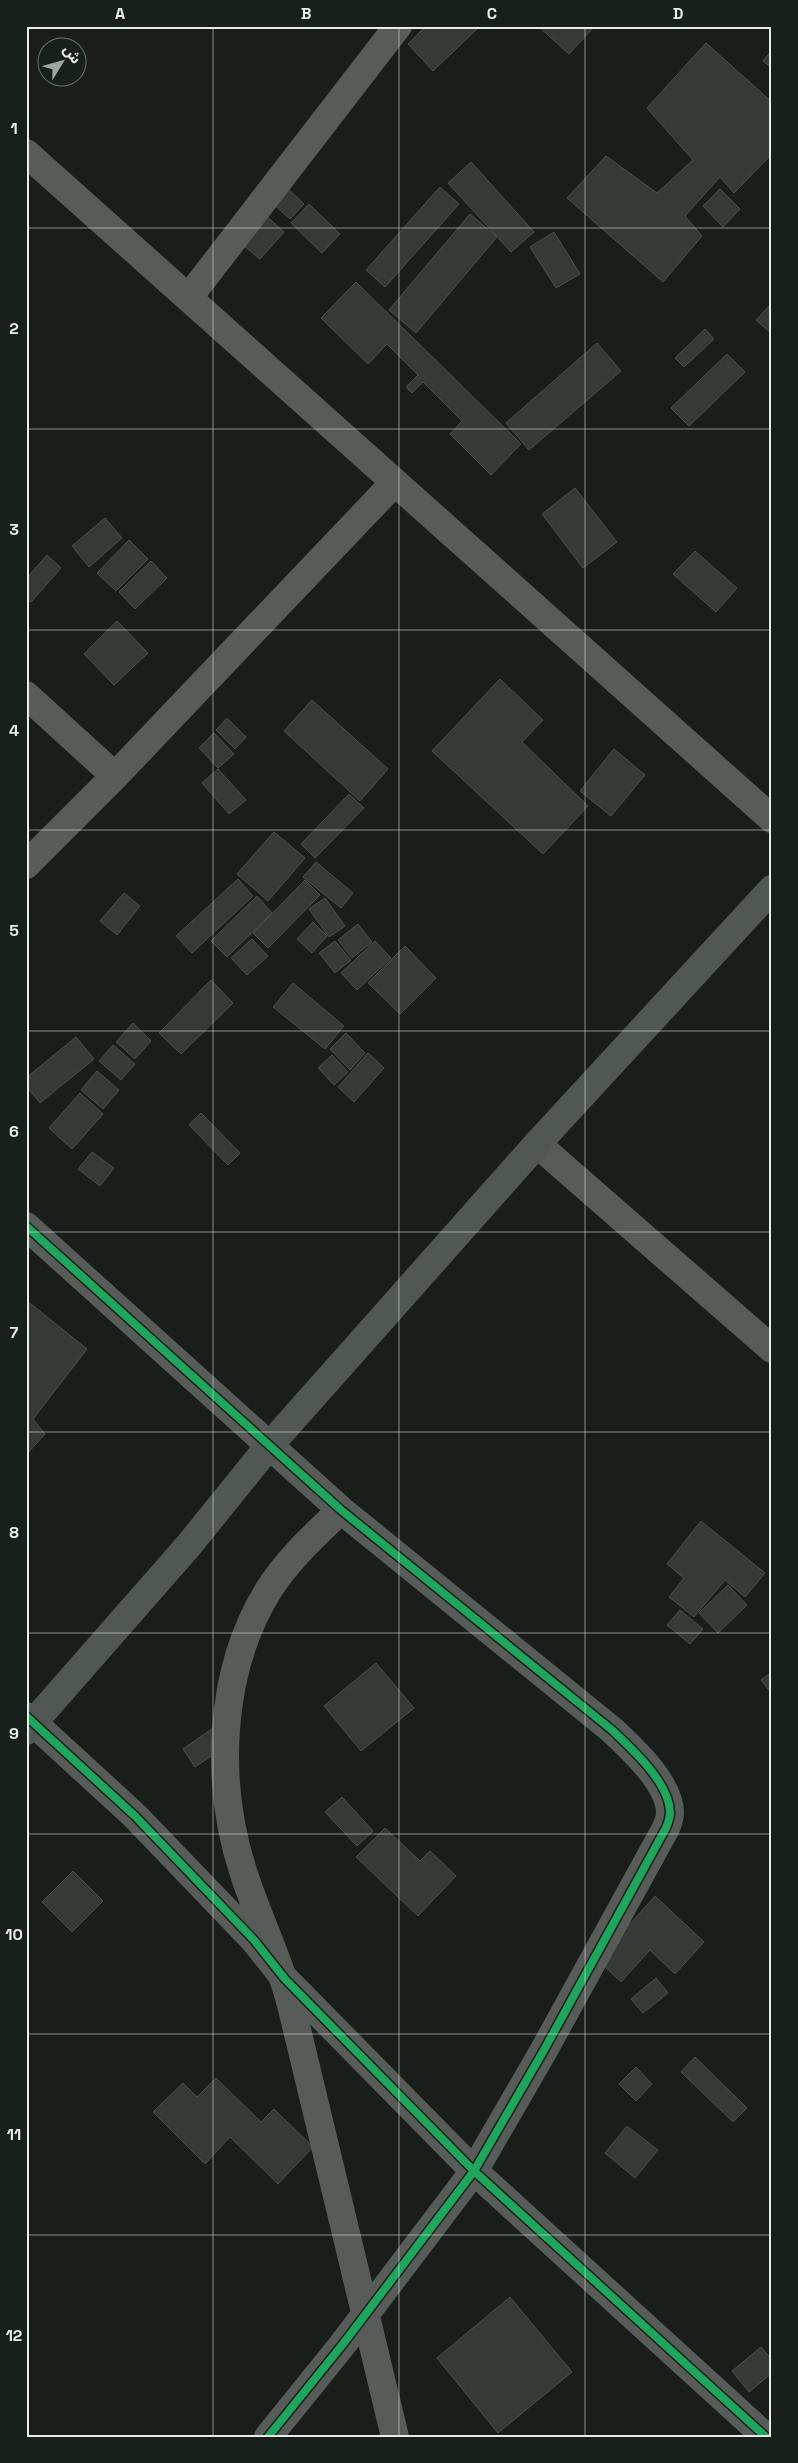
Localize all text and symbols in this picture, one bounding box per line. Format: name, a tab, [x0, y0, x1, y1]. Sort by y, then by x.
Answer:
text: A	[115, 3, 125, 24]
text: B	[301, 3, 311, 24]
text: C	[487, 3, 497, 24]
text: D	[673, 3, 683, 24]
north arrow	[38, 38, 88, 88]
text: ش	[59, 41, 85, 67]
text: 1	[10, 118, 18, 139]
text: 2	[9, 318, 19, 339]
text: 3	[9, 519, 19, 540]
text: 4	[9, 720, 19, 741]
text: 5	[9, 920, 19, 941]
text: 6	[9, 1121, 19, 1142]
text: 7	[10, 1322, 19, 1343]
text: 8	[9, 1522, 19, 1543]
text: 9	[9, 1723, 19, 1744]
text: 10	[5, 1924, 23, 1945]
text: 11	[7, 2124, 21, 2145]
text: 12	[6, 2325, 22, 2346]

